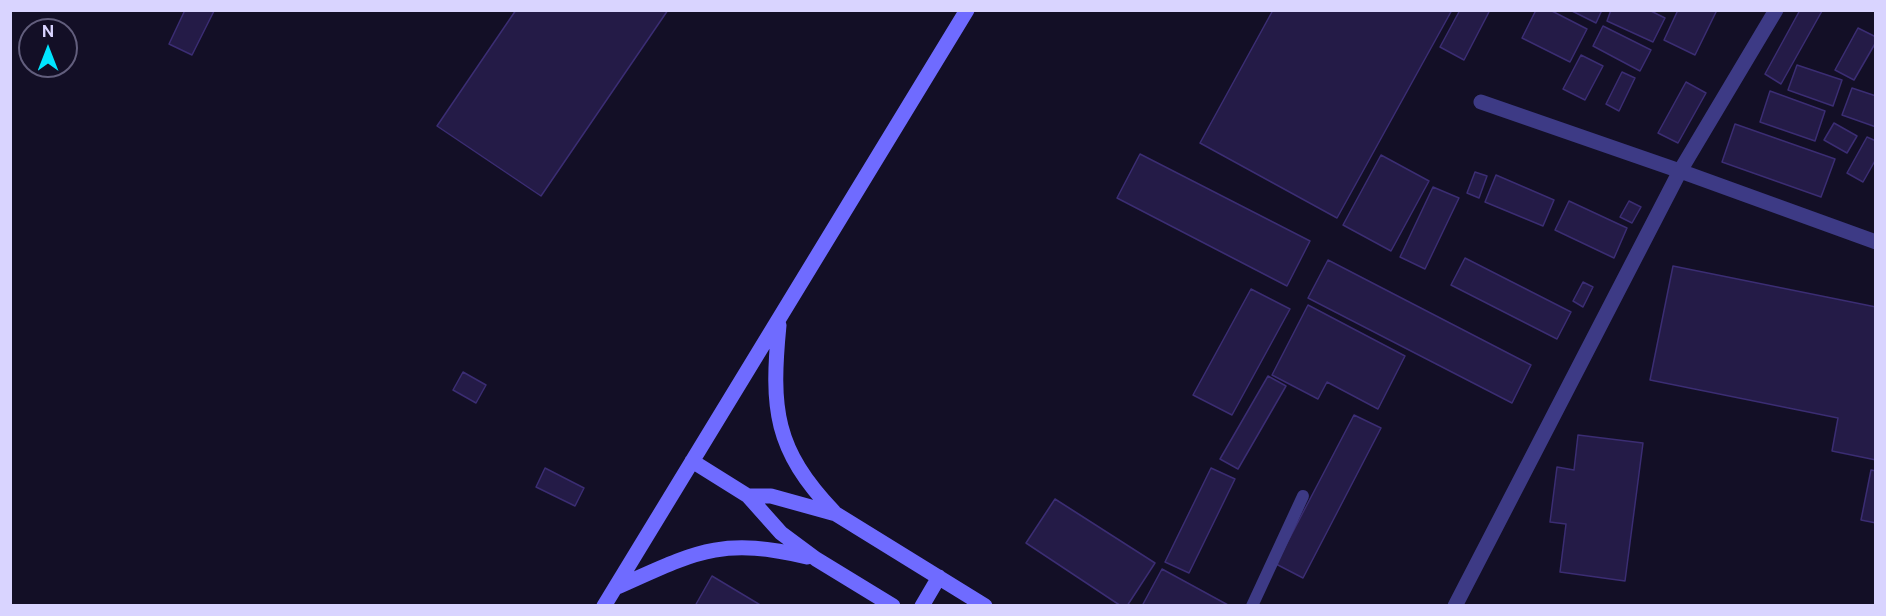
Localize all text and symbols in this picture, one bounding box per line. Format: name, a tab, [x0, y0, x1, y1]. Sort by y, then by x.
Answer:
north arrow	[18, 18, 78, 78]
text: N	[42, 22, 54, 41]

